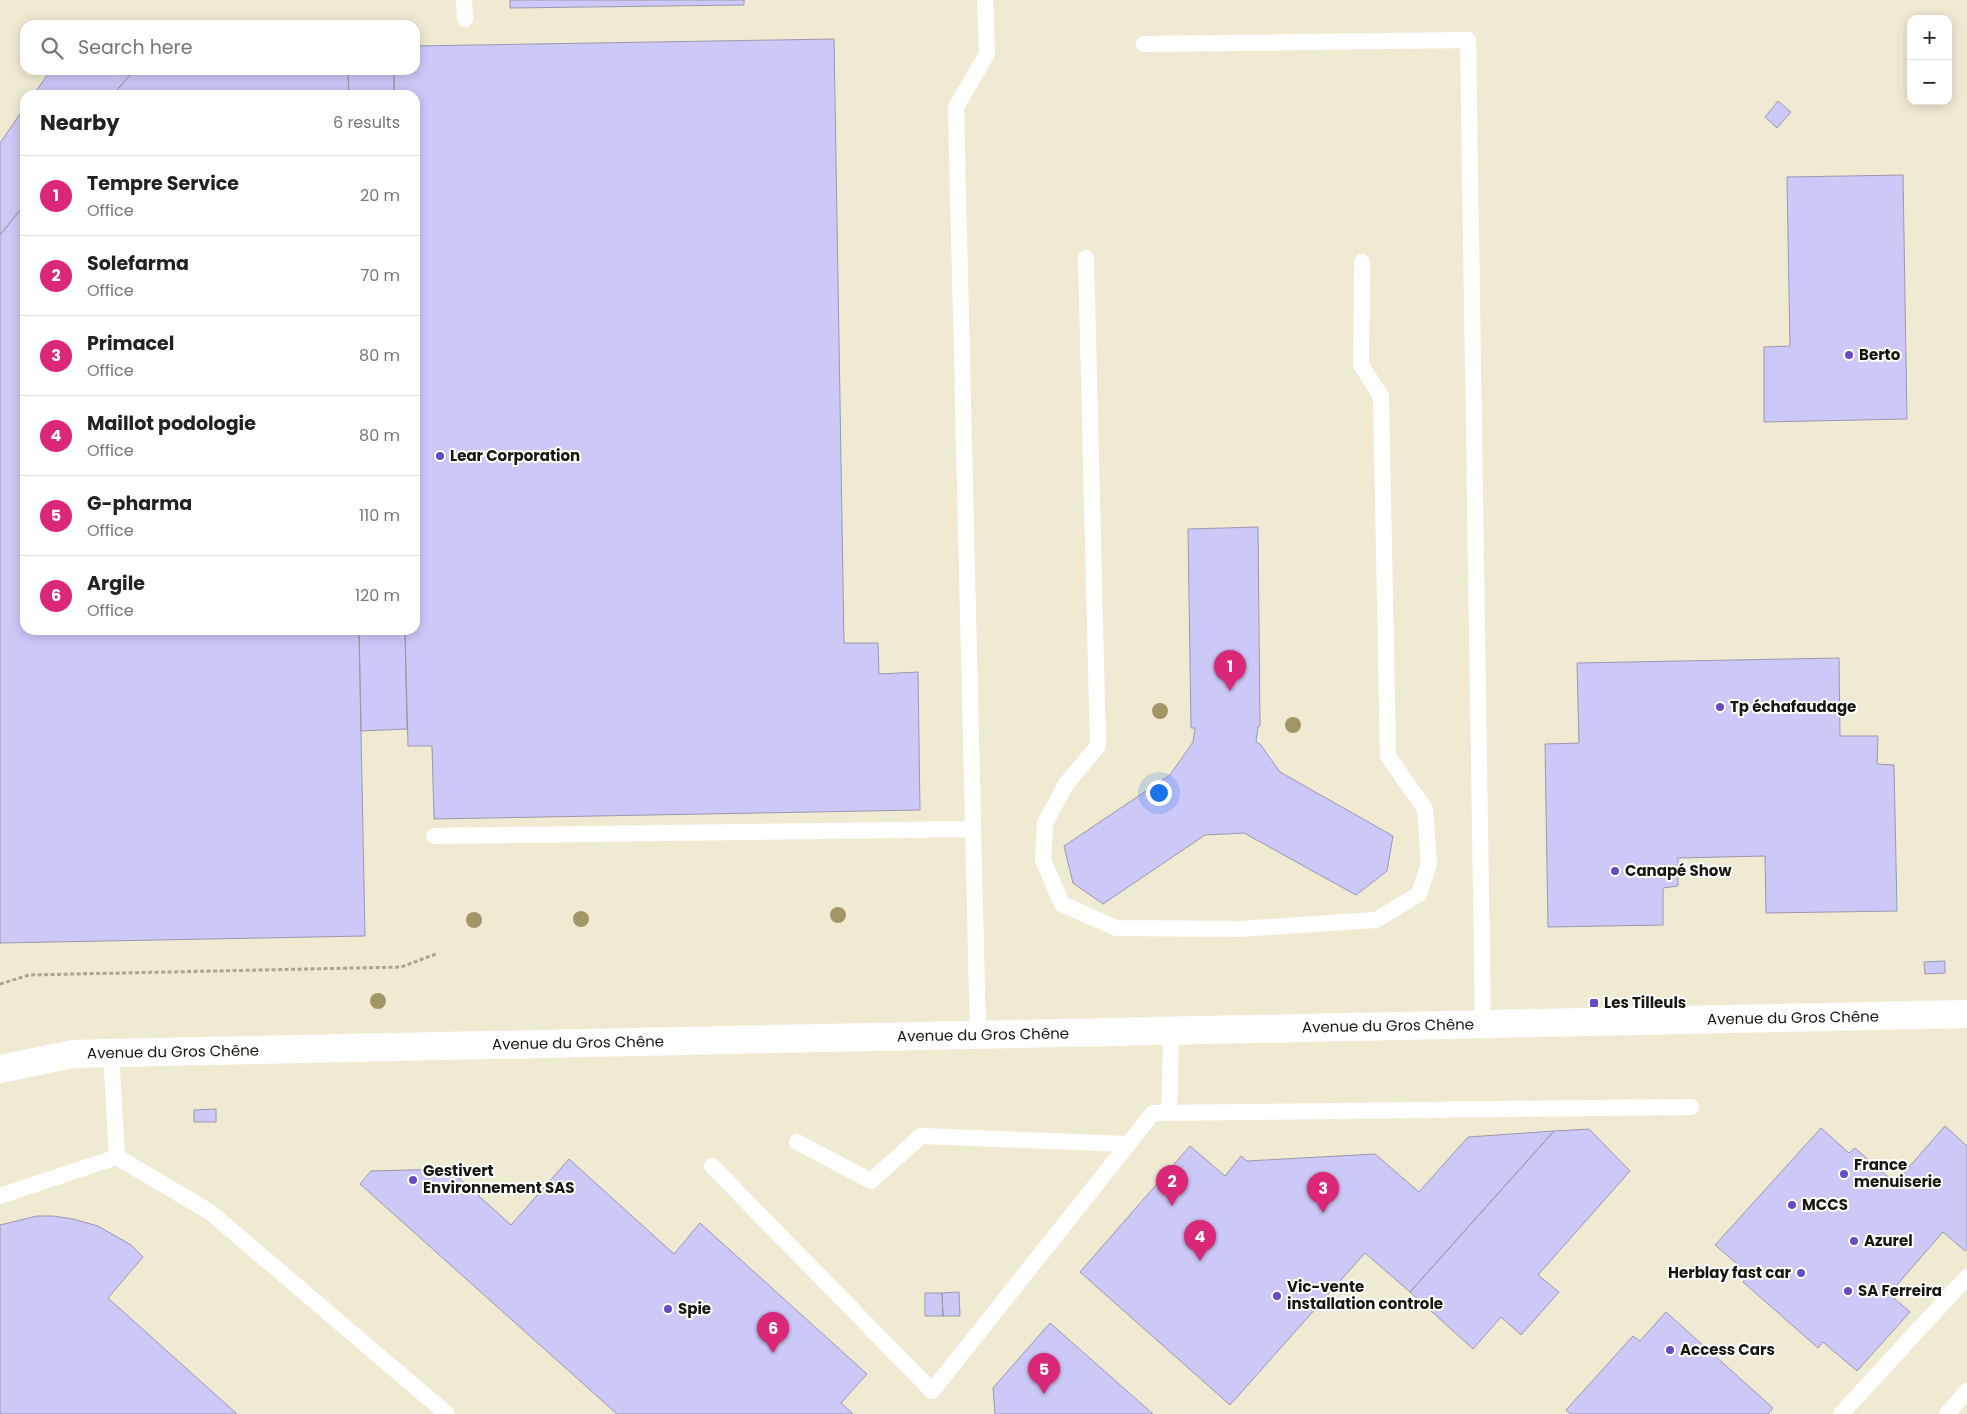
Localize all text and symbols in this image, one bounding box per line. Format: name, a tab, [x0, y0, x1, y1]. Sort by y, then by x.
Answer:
map controls	[1907, 15, 1952, 105]
button: +	[1907, 15, 1952, 60]
search box	[20, 20, 420, 75]
icon: search	[38, 34, 66, 62]
text: Search here	[78, 34, 192, 61]
button: −	[1907, 60, 1952, 105]
text: Nearby	[40, 108, 120, 137]
text: 6 results	[333, 111, 400, 134]
text: Tempre Service	[87, 170, 239, 197]
text: 1	[53, 184, 59, 207]
text: 20 m	[360, 184, 400, 207]
text: Office	[87, 199, 134, 222]
text: Solefarma	[87, 250, 189, 277]
text: 2	[51, 264, 61, 287]
text: 70 m	[360, 264, 400, 287]
text: Office	[87, 279, 134, 302]
text: Primacel	[87, 330, 174, 357]
text: 3	[51, 344, 61, 367]
text: 80 m	[359, 344, 400, 367]
place label: Berto	[1859, 344, 1901, 365]
marker: Berto	[1843, 349, 1855, 361]
text: Office	[87, 359, 134, 382]
text: Maillot podologie	[87, 410, 256, 437]
text: 4	[51, 424, 61, 447]
text: 80 m	[359, 424, 400, 447]
text: Office	[87, 439, 134, 462]
place label: Lear Corporation	[450, 445, 580, 466]
marker: Lear Corporation	[434, 450, 446, 462]
text: G-pharma	[87, 490, 192, 517]
text: 5	[51, 504, 61, 527]
text: 110 m	[359, 504, 400, 527]
text: Office	[87, 519, 134, 542]
text: Argile	[87, 570, 145, 597]
text: 6	[51, 584, 61, 607]
text: 120 m	[355, 584, 400, 607]
text: Office	[87, 599, 134, 622]
pin: 1	[1214, 650, 1246, 691]
place label: Tp échafaudage	[1730, 696, 1856, 717]
marker: Tp échafaudage	[1714, 701, 1726, 713]
your location	[1146, 780, 1172, 806]
place label: Canapé Show	[1625, 860, 1731, 881]
marker: Canapé Show	[1609, 865, 1621, 877]
place label: Les Tilleuls	[1604, 992, 1686, 1013]
marker: Les Tilleuls	[1588, 997, 1600, 1009]
street label: Avenue du Gros Chêne	[1707, 1005, 1879, 1030]
street label: Avenue du Gros Chêne	[1302, 1013, 1474, 1038]
street label: Avenue du Gros Chêne	[897, 1022, 1069, 1047]
street label: Avenue du Gros Chêne	[492, 1030, 664, 1055]
street label: Avenue du Gros Chêne	[87, 1039, 259, 1064]
place label: France menuiserie	[1854, 1154, 1941, 1192]
place label: Gestivert Environnement SAS	[423, 1160, 575, 1198]
pin: 2	[1156, 1165, 1188, 1206]
marker: France menuiserie	[1838, 1168, 1850, 1180]
pin: 3	[1307, 1172, 1339, 1213]
marker: Gestivert Environnement SAS	[407, 1174, 419, 1186]
place label: MCCS	[1802, 1194, 1848, 1215]
marker: MCCS	[1786, 1199, 1798, 1211]
pin: 4	[1184, 1220, 1216, 1261]
place label: Azurel	[1864, 1230, 1913, 1251]
marker: Azurel	[1848, 1235, 1860, 1247]
place label: Herblay fast car	[1668, 1262, 1792, 1283]
marker: Herblay fast car	[1795, 1267, 1807, 1279]
place label: Vic-vente installation controle	[1287, 1276, 1443, 1314]
place label: SA Ferreira	[1858, 1280, 1942, 1301]
marker: SA Ferreira	[1842, 1285, 1854, 1297]
marker: Vic-vente installation controle	[1271, 1290, 1283, 1302]
place label: Spie	[678, 1298, 711, 1319]
marker: Spie	[662, 1303, 674, 1315]
pin: 6	[757, 1312, 789, 1353]
place label: Access Cars	[1680, 1339, 1775, 1360]
marker: Access Cars	[1664, 1344, 1676, 1356]
pin: 5	[1028, 1353, 1060, 1394]

